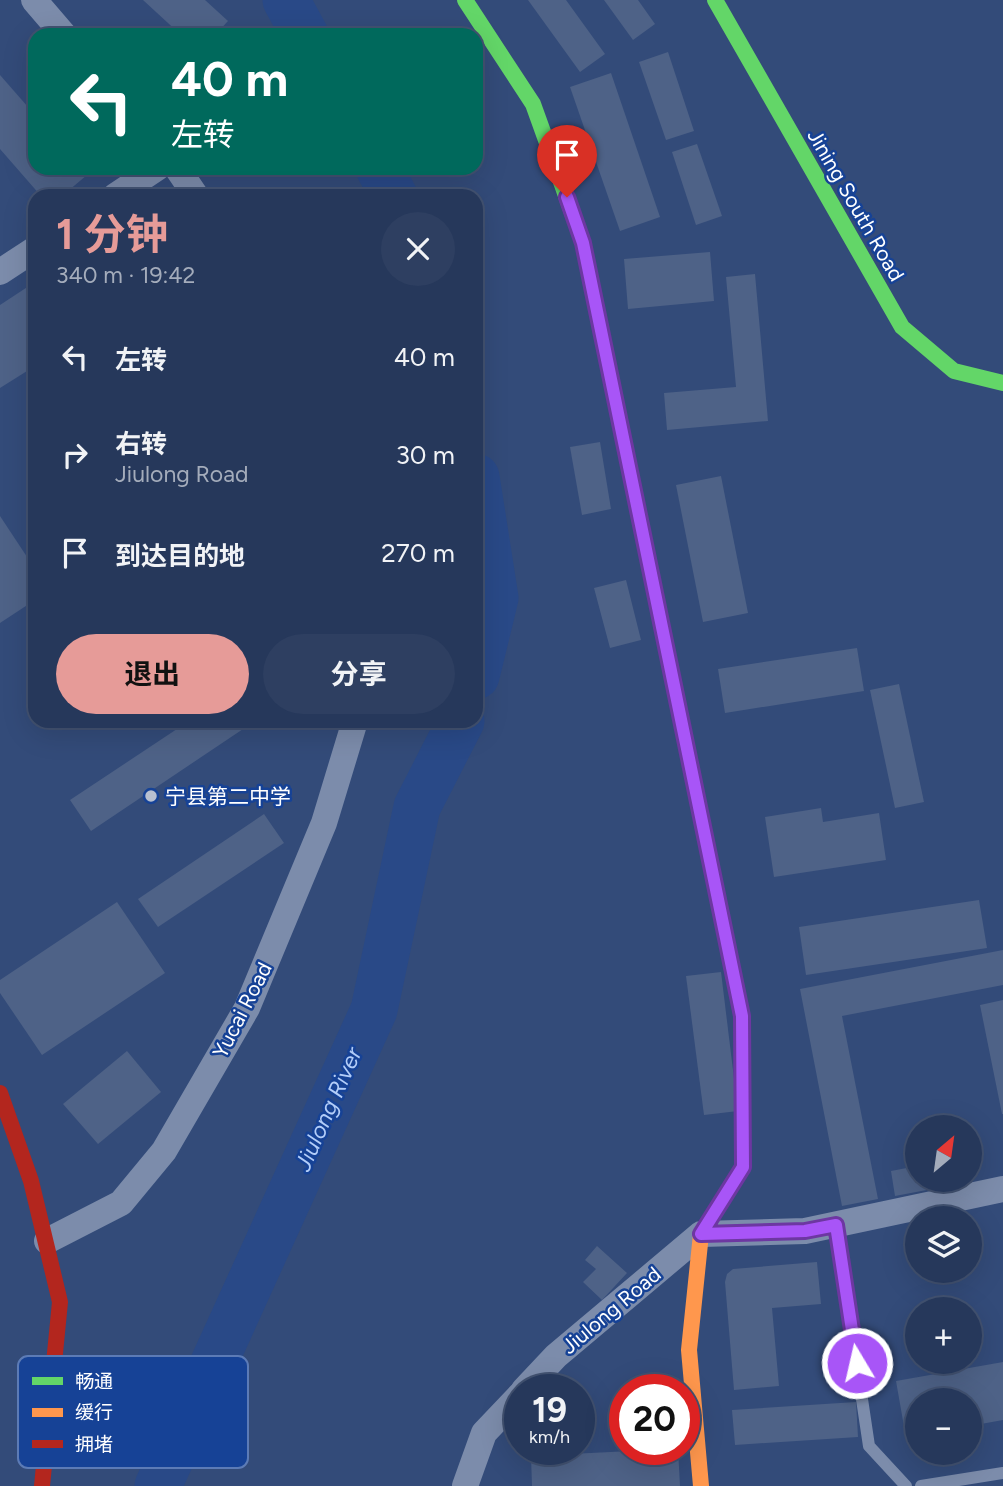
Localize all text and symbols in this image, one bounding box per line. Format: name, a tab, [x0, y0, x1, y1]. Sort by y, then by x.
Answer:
text: 40 m	[171, 49, 288, 108]
icon: left	[56, 56, 147, 147]
text: 左转	[171, 116, 235, 154]
street label: Jining South Road	[802, 124, 910, 286]
pin	[537, 125, 597, 197]
icon: arrive	[548, 136, 586, 174]
text: 1 分钟	[56, 209, 168, 260]
button: close	[381, 212, 455, 286]
text: 340 m · 19:42	[56, 261, 195, 289]
icon: left	[56, 338, 94, 376]
text: 40 m	[394, 341, 455, 373]
text: 左转	[115, 344, 167, 376]
text: 右转	[115, 428, 167, 460]
icon: right	[56, 436, 94, 474]
text: 30 m	[396, 439, 455, 471]
text: Jiulong Road	[115, 460, 248, 488]
icon: arrive	[56, 534, 94, 572]
text: 270 m	[381, 537, 455, 569]
text: 到达目的地	[115, 540, 245, 572]
button: 退出	[56, 634, 249, 714]
button: 分享	[263, 634, 455, 714]
place label: 宁县第二中学	[165, 784, 291, 809]
marker: 宁县第二中学	[143, 788, 159, 804]
street label: Yucai Road	[207, 958, 277, 1062]
water label: Jiulong River	[288, 1042, 368, 1176]
north arrow	[905, 1115, 982, 1192]
map controls	[905, 1115, 982, 1465]
button: layers	[905, 1206, 982, 1283]
street label: Jiulong Road	[556, 1261, 666, 1359]
button: +	[905, 1297, 982, 1374]
position arrow	[820, 1326, 894, 1400]
legend	[18, 1356, 248, 1468]
text: 畅通	[75, 1370, 113, 1393]
speed limit sign: 20	[609, 1374, 700, 1465]
button: −	[905, 1388, 982, 1465]
text: 19	[532, 1389, 567, 1431]
text: 缓行	[75, 1401, 113, 1424]
text: km/h	[529, 1426, 570, 1448]
text: 拥堵	[75, 1433, 113, 1456]

